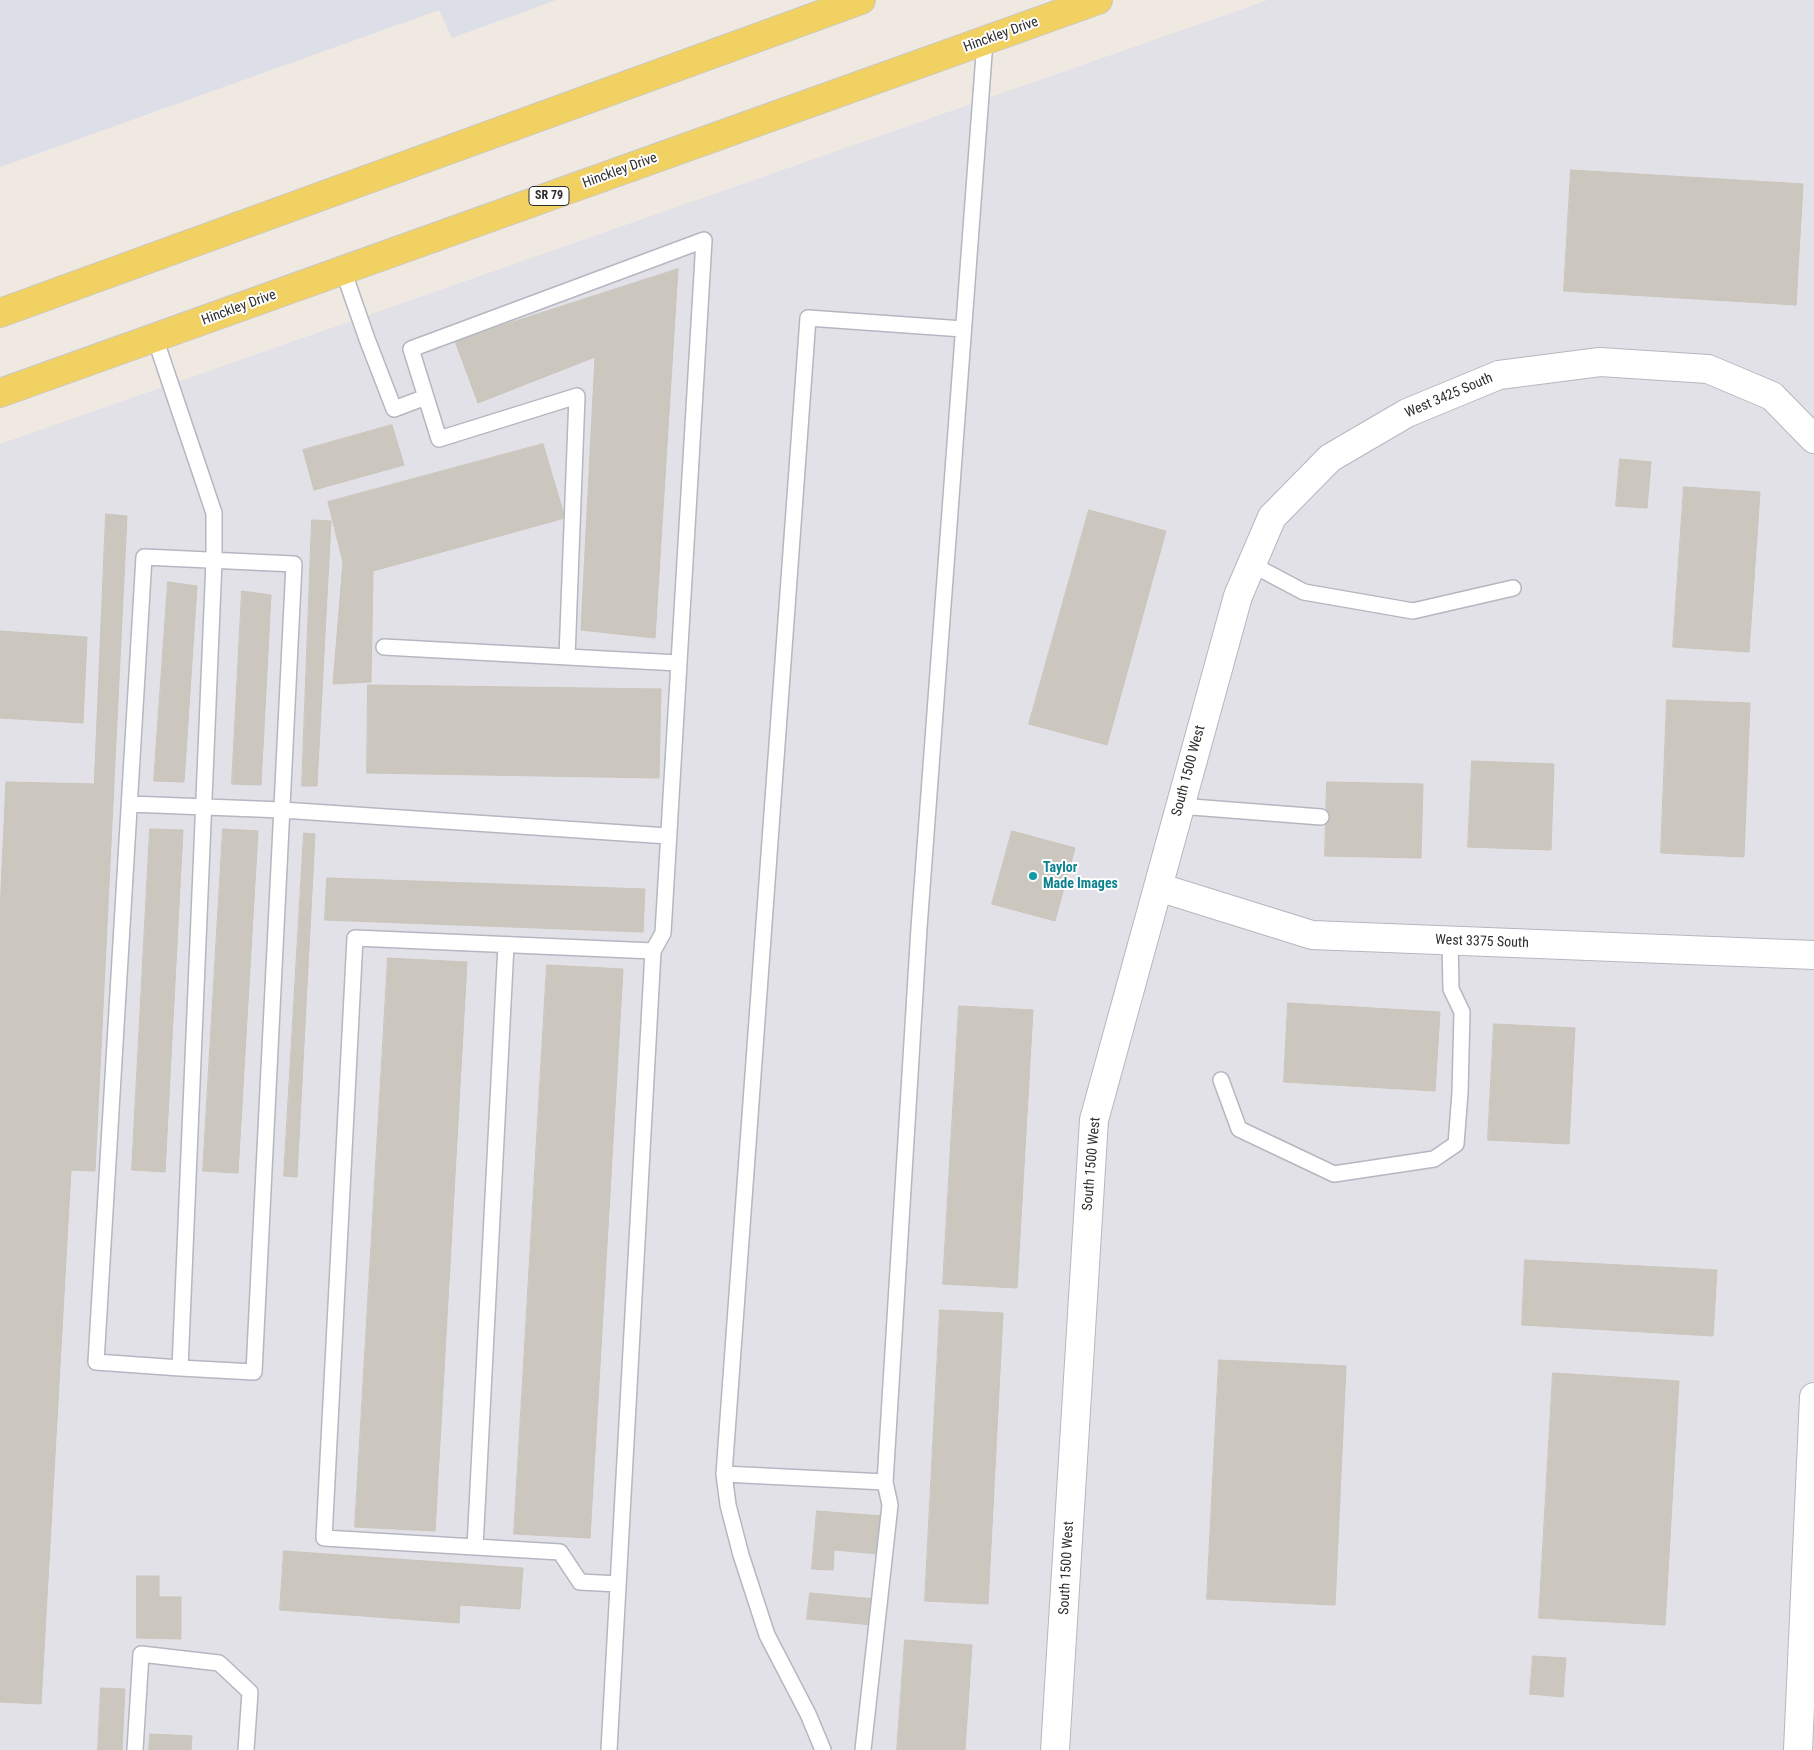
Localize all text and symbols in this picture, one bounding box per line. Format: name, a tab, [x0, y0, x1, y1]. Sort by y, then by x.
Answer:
street label: Hinckley Drive	[961, 14, 1041, 56]
street label: Hinckley Drive	[580, 150, 660, 192]
road number: SR 79	[529, 187, 569, 206]
street label: Hinckley Drive	[199, 287, 279, 329]
street label: West 3425 South	[1403, 370, 1495, 422]
street label: South 1500 West	[1169, 724, 1209, 818]
place label: Taylor Made Images	[1043, 860, 1118, 892]
marker: Taylor Made Images	[1027, 870, 1039, 882]
street label: West 3375 South	[1435, 932, 1529, 952]
street label: South 1500 West	[1080, 1117, 1104, 1211]
street label: South 1500 West	[1056, 1521, 1078, 1615]

